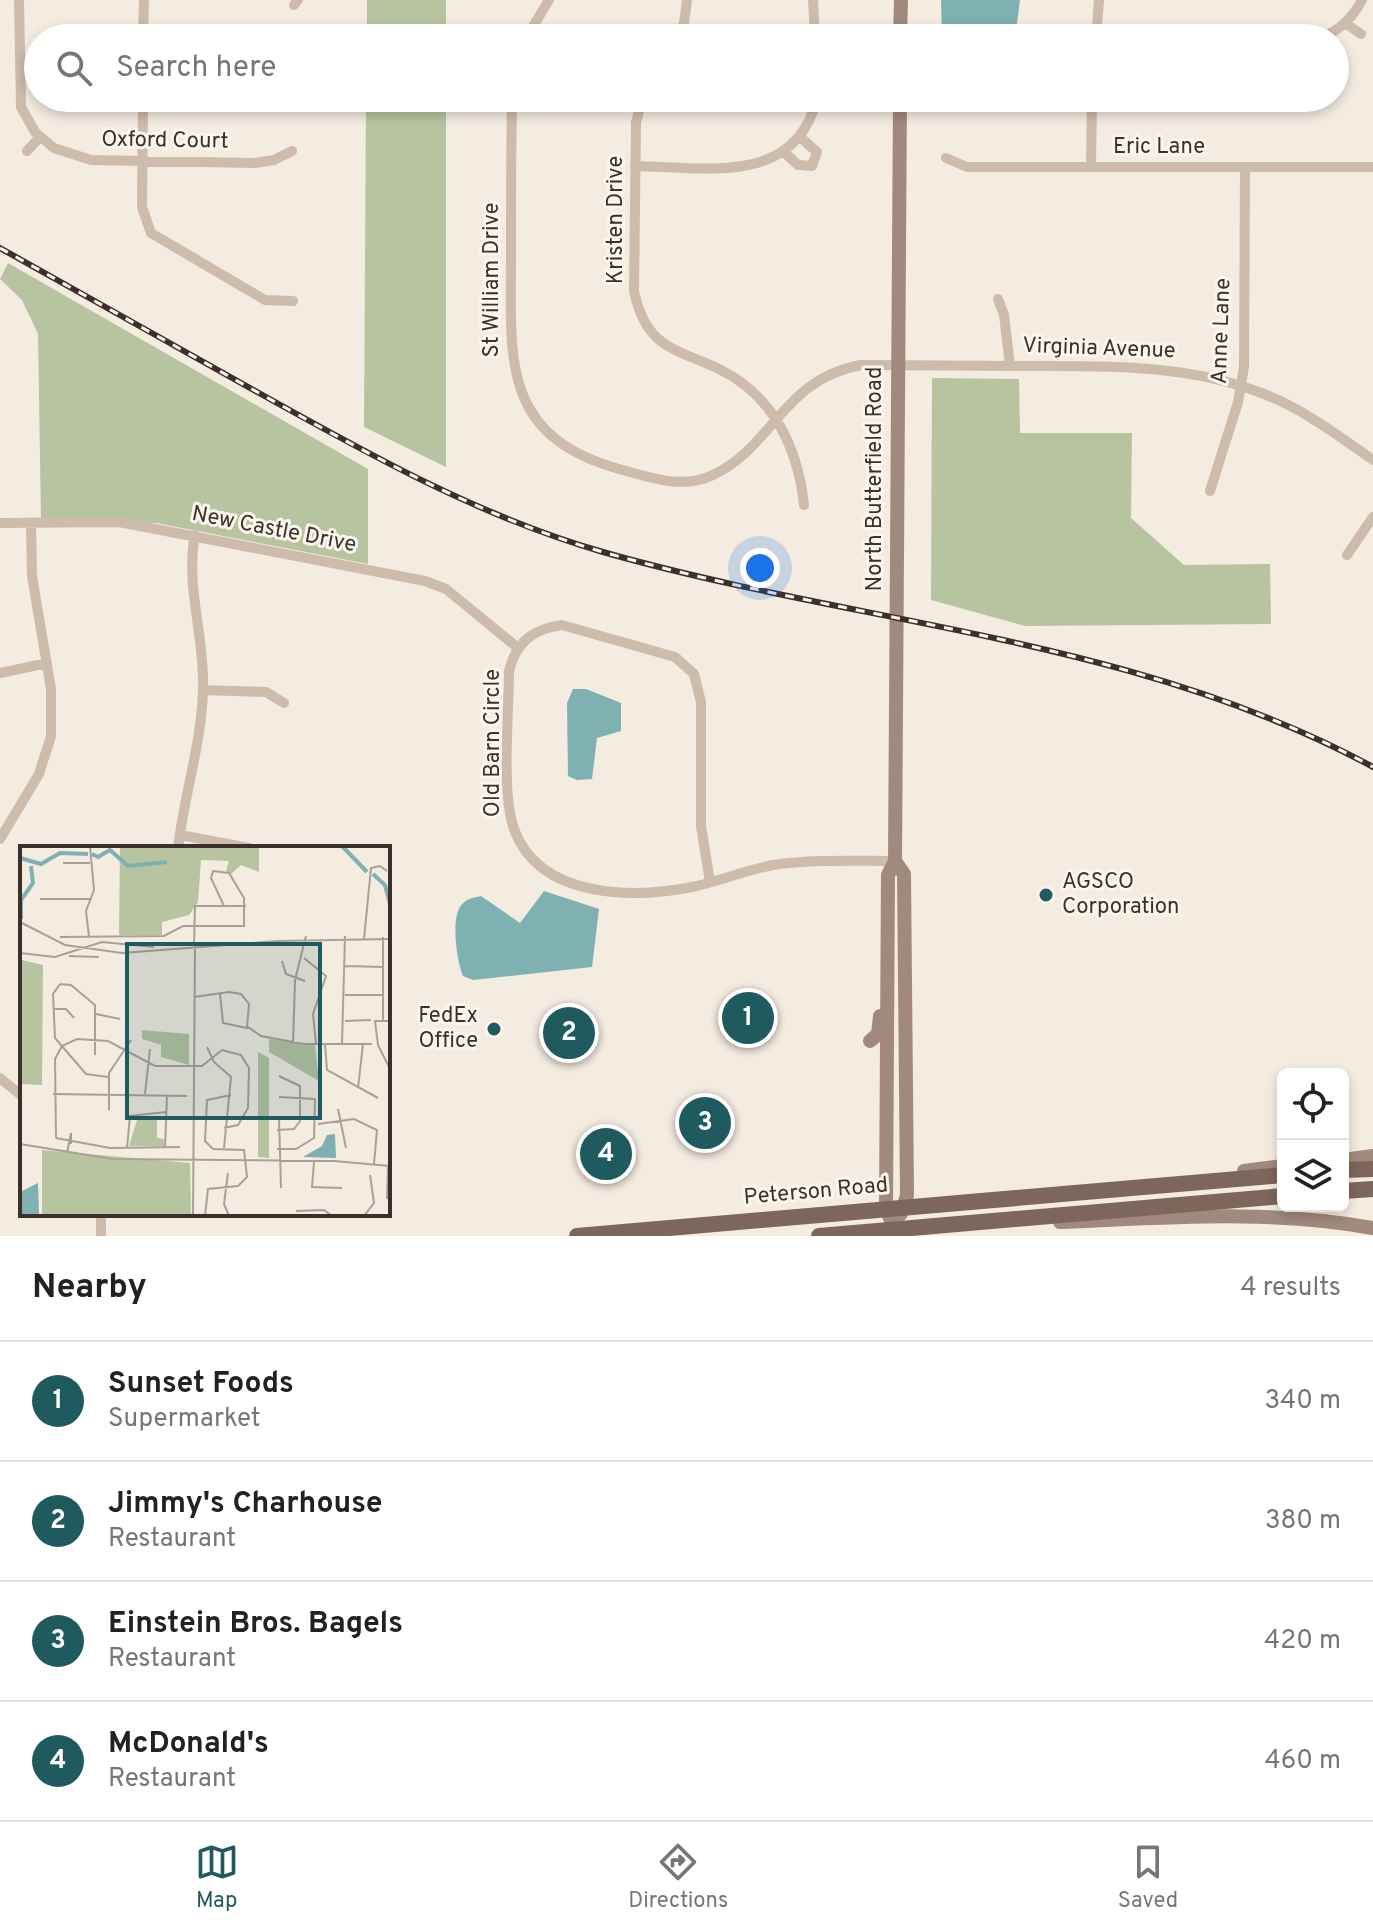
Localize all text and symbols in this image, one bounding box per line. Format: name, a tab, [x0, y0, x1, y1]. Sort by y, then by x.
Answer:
search box	[24, 24, 1349, 112]
icon: search	[52, 46, 96, 90]
text: Search here	[116, 50, 276, 87]
street label: Oxford Court	[101, 126, 229, 156]
street label: Eric Lane	[1113, 134, 1205, 161]
street label: Kristen Drive	[603, 156, 630, 284]
street label: St William Drive	[479, 203, 506, 357]
street label: Anne Lane	[1207, 278, 1237, 384]
street label: Virginia Avenue	[1022, 333, 1176, 365]
street label: North Butterfield Road	[862, 367, 889, 591]
street label: New Castle Drive	[190, 501, 358, 559]
your location	[740, 548, 780, 588]
street label: Old Barn Circle	[480, 669, 507, 817]
inset map	[20, 846, 390, 1216]
place label: AGSCO Corporation	[1062, 869, 1179, 921]
marker: AGSCO Corporation	[1037, 886, 1055, 904]
pin: 1	[722, 988, 774, 1048]
place label: FedEx Office	[418, 1003, 478, 1055]
pin: 2	[543, 1003, 595, 1063]
marker: FedEx Office	[485, 1020, 503, 1038]
map controls	[1277, 1068, 1349, 1212]
button: locate	[1277, 1068, 1349, 1140]
pin: 3	[679, 1093, 731, 1153]
pin: 4	[580, 1124, 632, 1184]
button: layers	[1277, 1140, 1349, 1212]
street label: Peterson Road	[743, 1172, 889, 1212]
text: Nearby	[32, 1267, 147, 1310]
text: 4 results	[1240, 1272, 1341, 1305]
text: Sunset Foods	[108, 1366, 294, 1403]
text: 1	[53, 1385, 63, 1418]
text: 340 m	[1264, 1385, 1341, 1418]
text: Supermarket	[108, 1403, 260, 1436]
text: Jimmy's Charhouse	[108, 1486, 382, 1523]
text: 2	[50, 1505, 66, 1538]
text: 380 m	[1265, 1505, 1341, 1538]
text: Restaurant	[108, 1523, 236, 1556]
text: Einstein Bros. Bagels	[108, 1606, 403, 1643]
text: 3	[50, 1625, 66, 1658]
text: 420 m	[1264, 1625, 1341, 1658]
text: Restaurant	[108, 1643, 236, 1676]
text: McDonald's	[108, 1726, 269, 1763]
text: 4	[50, 1745, 66, 1778]
text: 460 m	[1265, 1745, 1341, 1778]
text: Restaurant	[108, 1763, 236, 1796]
tab: Map	[195, 1840, 239, 1915]
tab: Directions	[628, 1840, 728, 1915]
tab: Saved	[1118, 1840, 1178, 1915]

